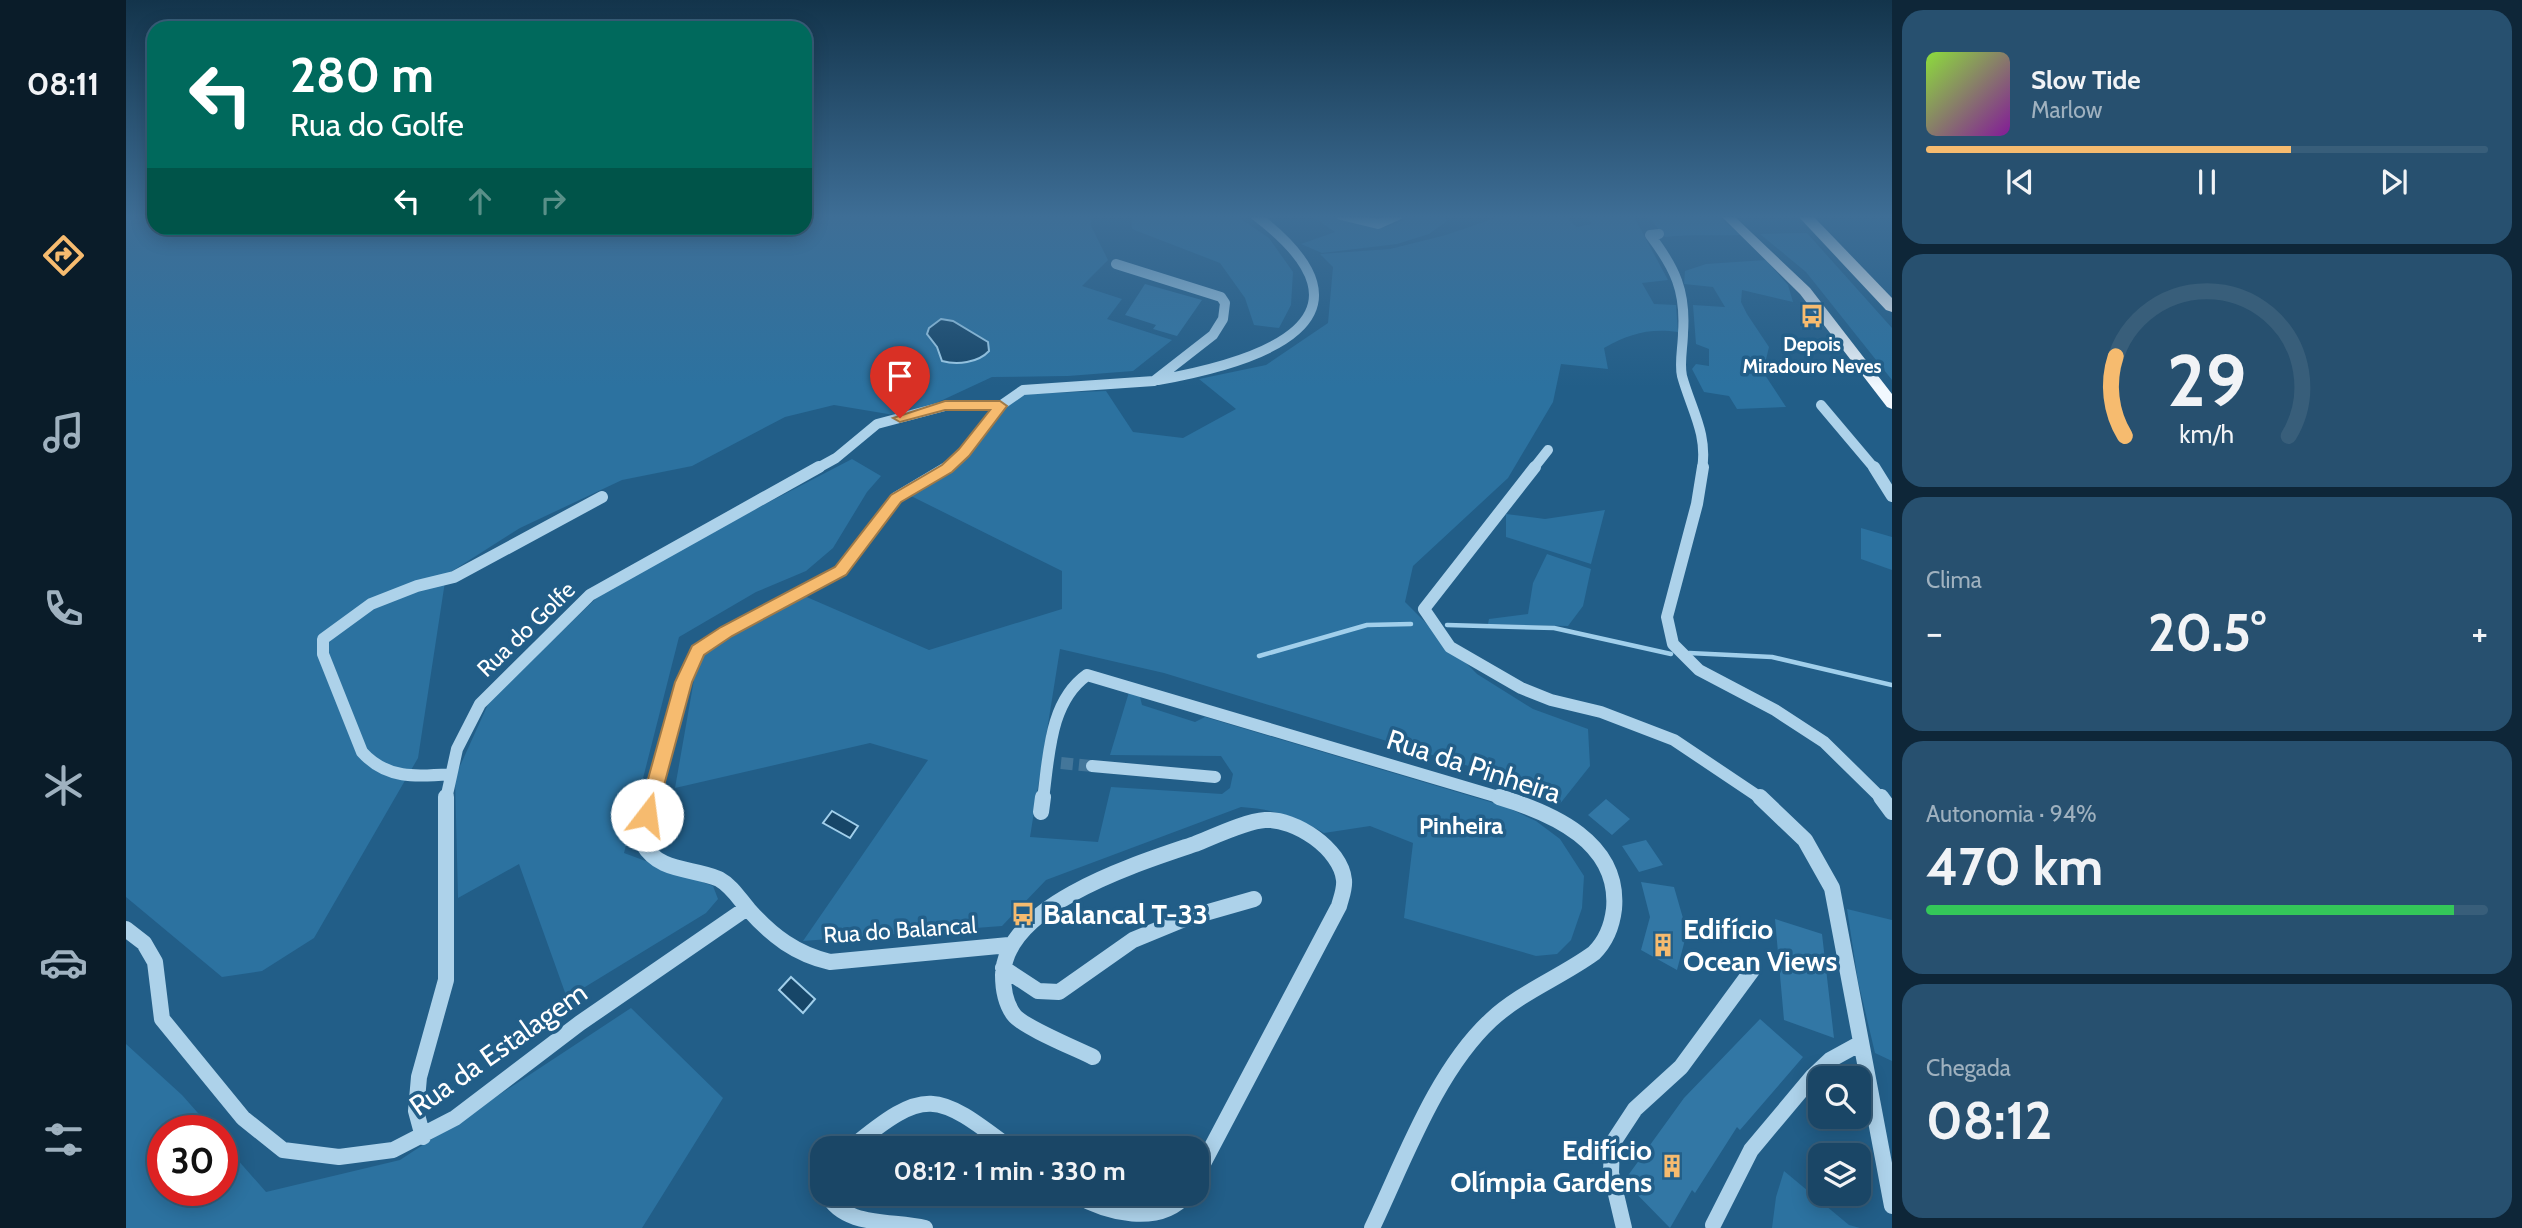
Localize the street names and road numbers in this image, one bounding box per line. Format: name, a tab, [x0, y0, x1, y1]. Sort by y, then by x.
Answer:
street label: Rua do Golfe	[471, 575, 581, 682]
street label: Rua da Pinheira	[1383, 722, 1566, 810]
street label: Rua do Balancal	[822, 911, 978, 949]
street label: Rua da Estalagem	[403, 975, 593, 1123]

